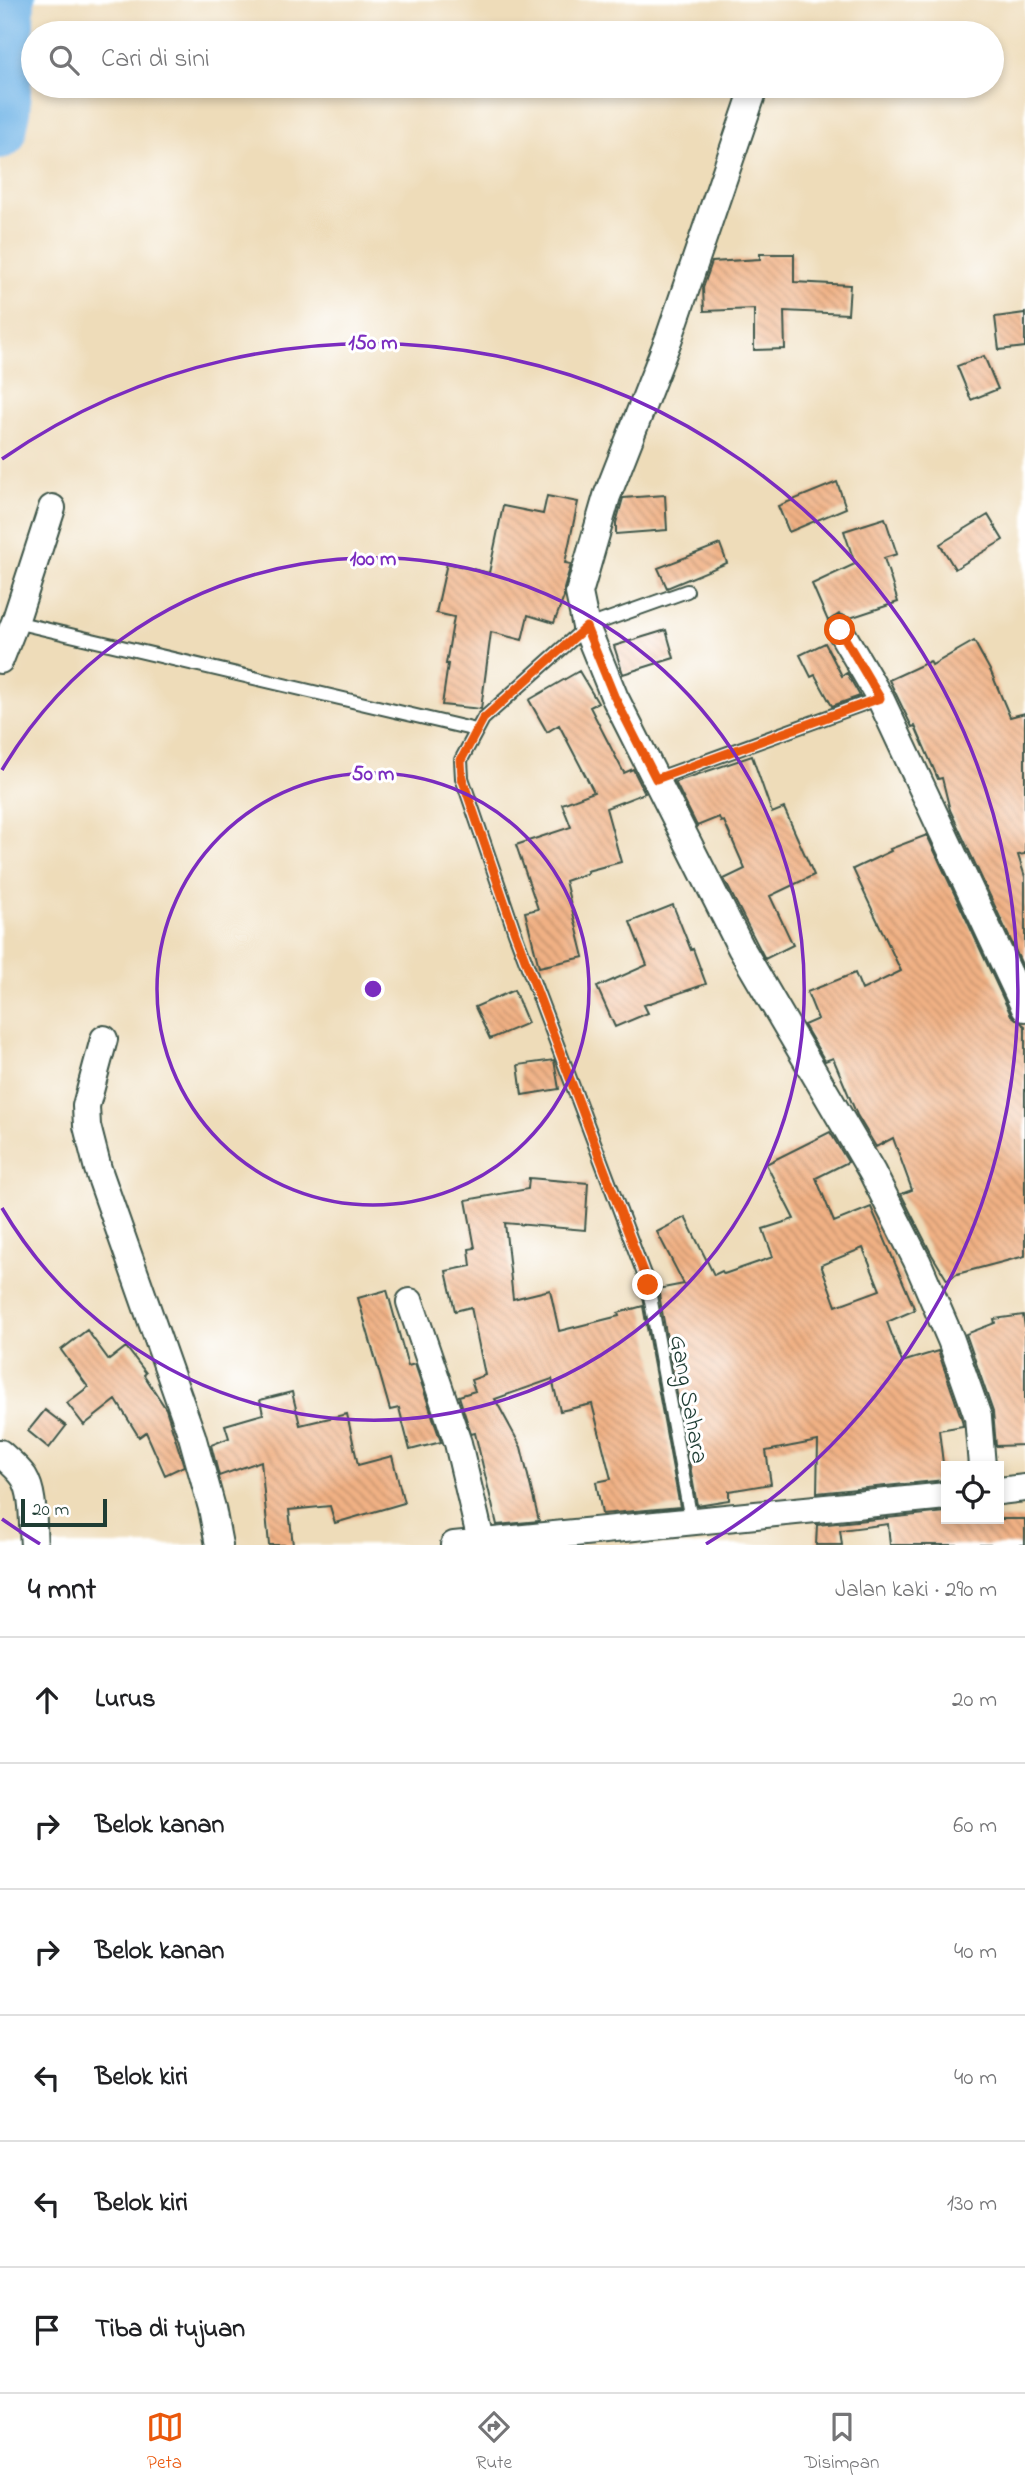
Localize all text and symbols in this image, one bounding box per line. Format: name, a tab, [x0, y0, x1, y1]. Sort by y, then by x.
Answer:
search box	[21, 21, 1004, 98]
icon: search	[45, 41, 83, 79]
text: Cari di sini	[101, 41, 210, 79]
text: 150 m	[348, 329, 398, 359]
text: 100 m	[350, 545, 396, 575]
route start	[824, 614, 855, 645]
text: 50 m	[352, 760, 394, 790]
centre of rings	[361, 977, 385, 1001]
route end	[632, 1269, 663, 1300]
street label: Gang Sahara	[659, 1332, 716, 1466]
map controls	[941, 1461, 1004, 1524]
button: locate	[941, 1461, 1004, 1524]
scale bar	[21, 1496, 107, 1528]
text: 20 m	[32, 1497, 69, 1524]
text: 4 mnt	[28, 1569, 96, 1613]
text: Jalan kaki · 290 m	[835, 1574, 997, 1607]
icon: ahead	[28, 1681, 66, 1719]
text: Lurus	[95, 1681, 156, 1719]
text: 20 m	[952, 1684, 997, 1717]
icon: right	[28, 1807, 66, 1845]
text: Belok kanan	[95, 1807, 224, 1845]
text: 60 m	[953, 1810, 997, 1843]
icon: right	[28, 1933, 66, 1971]
text: Belok kanan	[95, 1933, 224, 1971]
text: 40 m	[954, 1936, 997, 1969]
icon: left	[28, 2059, 66, 2097]
text: Belok kiri	[95, 2059, 188, 2097]
text: 40 m	[954, 2062, 997, 2095]
icon: left	[28, 2185, 66, 2223]
text: Belok kiri	[95, 2185, 188, 2223]
text: 130 m	[947, 2188, 997, 2221]
icon: arrive	[28, 2311, 66, 2349]
text: Tiba di tujuan	[95, 2311, 245, 2349]
tab: Peta	[146, 2408, 184, 2477]
tab: Rute	[475, 2408, 513, 2477]
tab: Disimpan	[804, 2408, 879, 2477]

